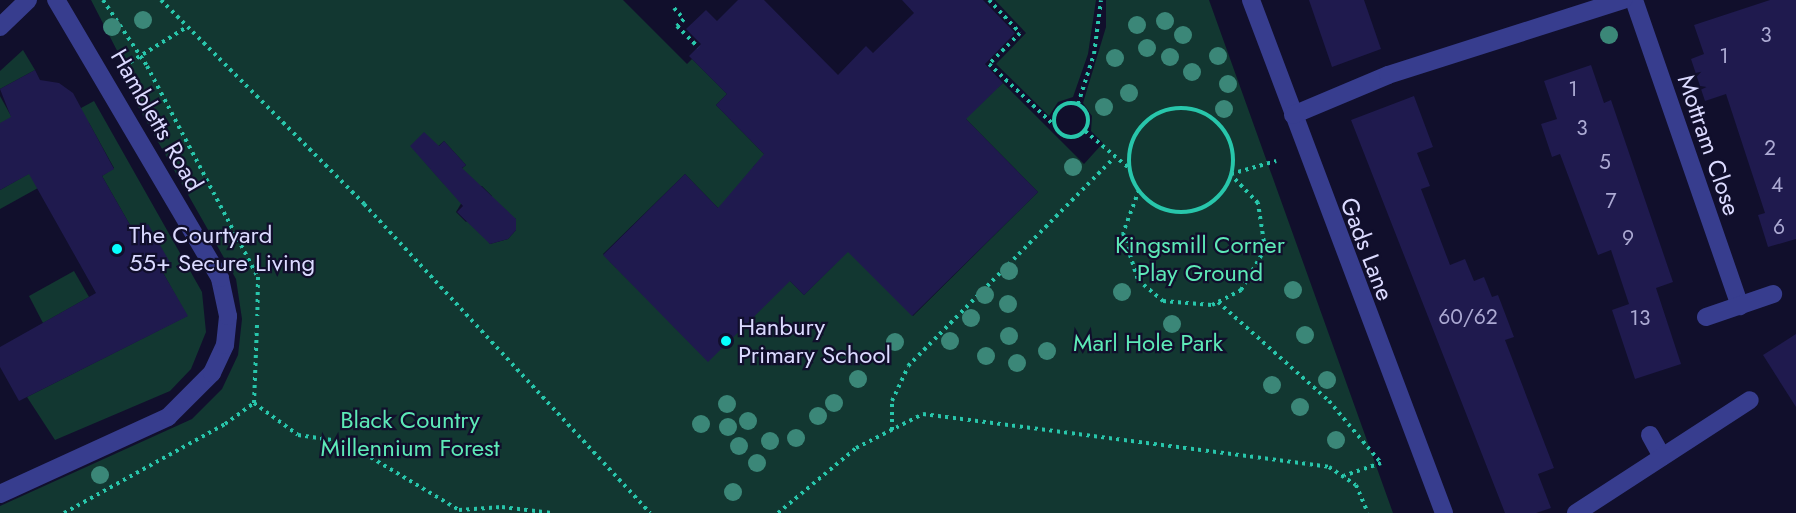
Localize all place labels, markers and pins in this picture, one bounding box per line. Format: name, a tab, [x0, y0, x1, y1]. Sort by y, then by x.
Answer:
place label: The Courtyard 55+ Secure Living	[129, 221, 315, 277]
marker: The Courtyard 55+ Secure Living	[110, 242, 124, 256]
place label: Hanbury Primary School	[738, 313, 891, 369]
marker: Hanbury Primary School	[719, 334, 733, 348]

